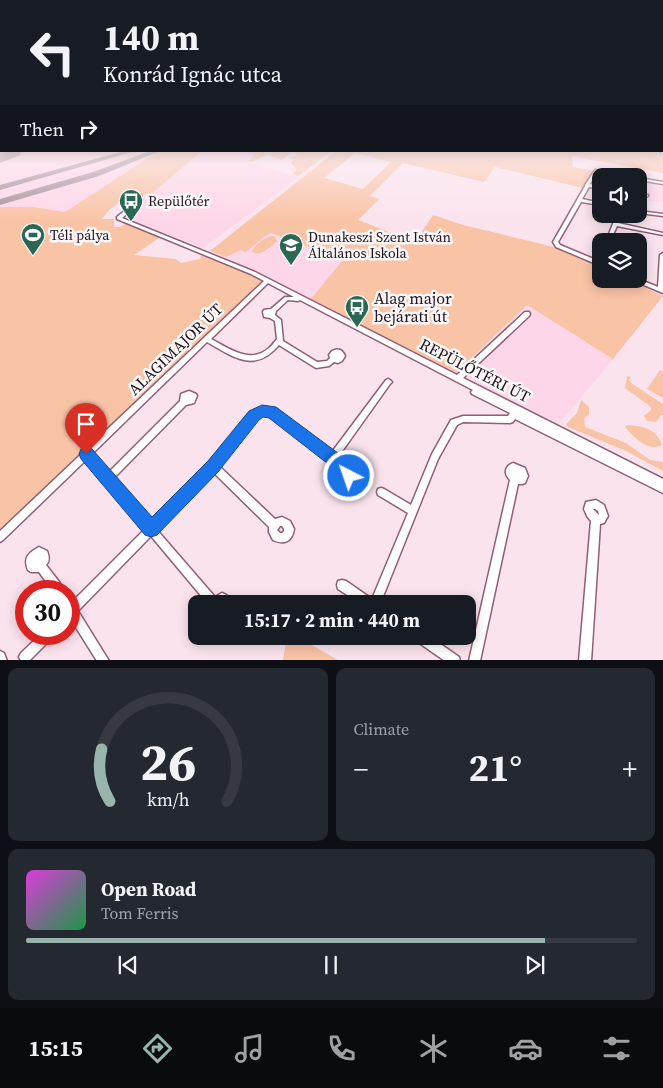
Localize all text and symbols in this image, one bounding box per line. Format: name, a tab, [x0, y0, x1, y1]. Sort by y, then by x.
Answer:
text: 140 m	[103, 14, 199, 62]
icon: left	[20, 20, 85, 85]
text: Konrád Ignác utca	[103, 59, 282, 89]
icon: right	[74, 115, 102, 143]
text: Then	[20, 116, 64, 142]
map controls	[592, 168, 647, 288]
button: sound	[592, 168, 647, 223]
bus stop icon: Repülőtér	[118, 188, 144, 222]
place label: Repülőtér	[148, 191, 210, 211]
sports icon: Téli pálya	[20, 222, 46, 256]
place label: Téli pálya	[50, 225, 110, 245]
place label: Dunakeszi Szent István Általános Iskola	[308, 227, 452, 263]
school or university icon: Dunakeszi Szent István Általános Iskola	[278, 232, 304, 266]
button: layers	[592, 233, 647, 288]
place label: Alag major bejárati út	[374, 287, 452, 327]
bus stop icon: Alag major bejárati út	[344, 294, 370, 328]
street label: ALAGIMAJOR ÚT	[123, 298, 227, 400]
street label: REPÜLŐTÉRI ÚT	[416, 333, 534, 408]
pin	[65, 403, 107, 454]
icon: arrive	[72, 410, 100, 438]
position arrow	[322, 449, 374, 501]
speed limit sign: 30	[15, 580, 80, 645]
text: 15:17 · 2 min · 440 m	[244, 607, 420, 633]
text: Climate	[354, 718, 409, 740]
text: 26	[140, 726, 196, 797]
text: 21°	[468, 742, 522, 794]
text: −	[354, 750, 368, 788]
text: +	[622, 750, 637, 788]
text: km/h	[146, 787, 189, 812]
text: Open Road	[101, 876, 196, 902]
text: Tom Ferris	[101, 902, 179, 924]
icon: previous	[114, 951, 142, 979]
icon: pause	[317, 951, 345, 979]
icon: next	[521, 951, 549, 979]
icon: directions	[140, 1031, 175, 1066]
icon: music	[232, 1031, 267, 1066]
icon: phone	[324, 1031, 359, 1066]
icon: climate	[416, 1031, 451, 1066]
icon: car	[508, 1031, 543, 1066]
icon: filters	[599, 1031, 634, 1066]
text: 15:15	[28, 1033, 83, 1063]

